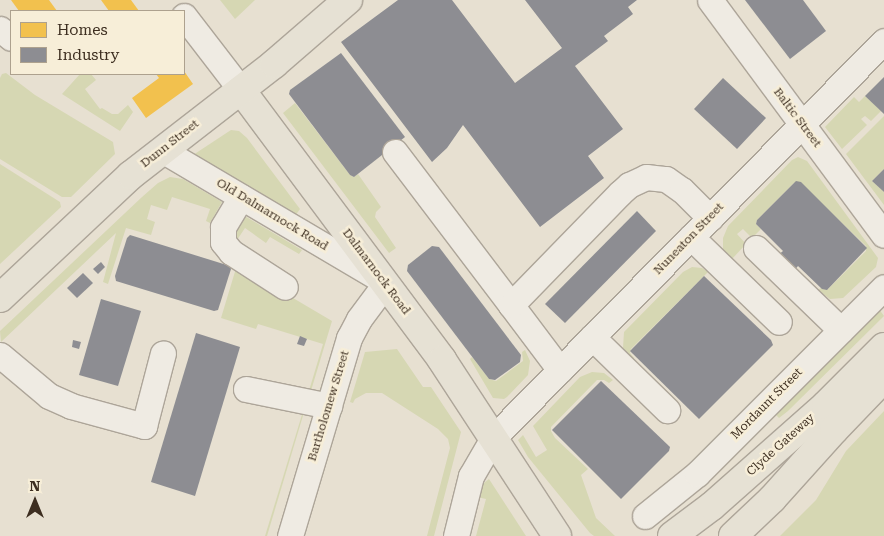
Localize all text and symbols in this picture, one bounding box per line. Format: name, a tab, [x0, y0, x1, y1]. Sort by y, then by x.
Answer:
legend	[10, 10, 185, 75]
text: Homes	[57, 21, 108, 39]
text: Industry	[57, 46, 119, 64]
street label: Baltic Street	[770, 85, 824, 151]
street label: Dunn Street	[138, 117, 202, 171]
street label: Old Dalmarnock Road	[214, 176, 330, 254]
street label: Nuneaton Street	[651, 200, 727, 278]
street label: Dalmarnock Road	[339, 226, 413, 318]
street label: Bartholomew Street	[305, 349, 353, 463]
street label: Mordaunt Street	[728, 365, 806, 443]
street label: Clyde Gateway	[744, 411, 818, 479]
north arrow	[10, 476, 60, 526]
text: N	[30, 478, 40, 494]

